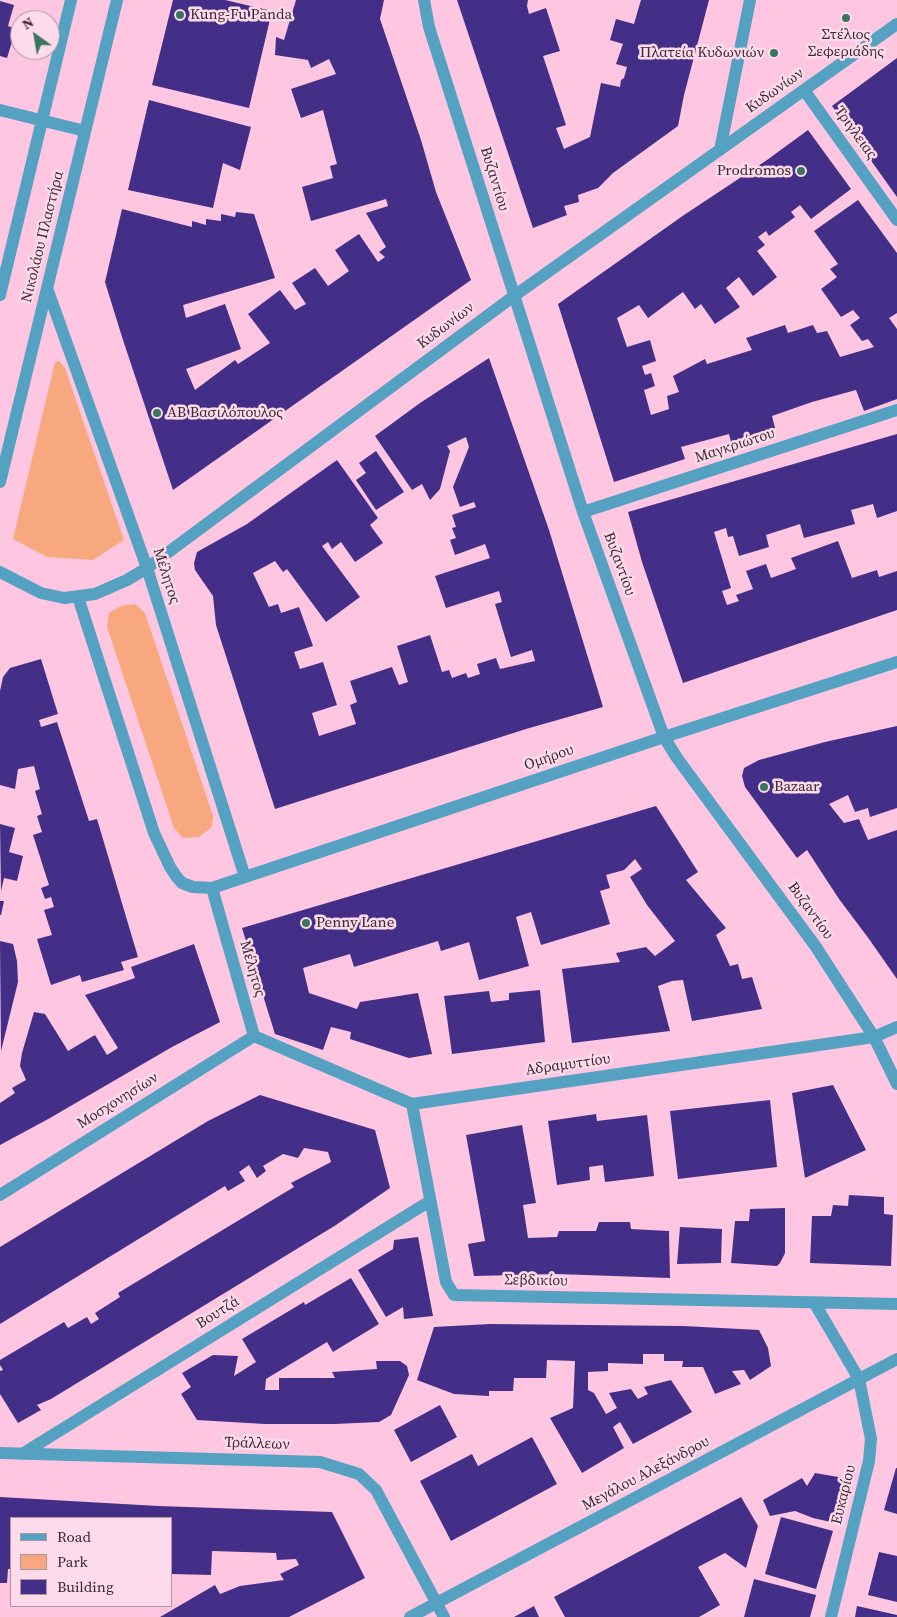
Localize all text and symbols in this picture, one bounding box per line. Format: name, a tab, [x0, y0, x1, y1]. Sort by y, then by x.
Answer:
place label: Kung-Fu Panda	[190, 6, 292, 24]
marker: Kung-Fu Panda	[174, 9, 186, 21]
north arrow	[10, 10, 60, 60]
text: N	[18, 12, 37, 34]
marker: Στέλιος Σεφεριάδης	[840, 12, 852, 24]
place label: Στέλιος Σεφεριάδης	[808, 26, 884, 61]
place label: Πλατεία Κυδωνιών	[640, 44, 764, 62]
marker: Πλατεία Κυδωνιών	[768, 47, 780, 59]
street label: Κυδωνίων	[743, 65, 807, 117]
street label: Τριγλειας	[830, 103, 880, 163]
street label: Βυζαντίου	[476, 145, 512, 213]
place label: Prodromos	[717, 162, 791, 180]
marker: Prodromos	[795, 165, 807, 177]
street label: Νικολάου Πλαστήρα	[18, 169, 68, 305]
street label: Κυδωνίων	[414, 299, 478, 353]
place label: ΑΒ Βασιλόπουλος	[167, 404, 283, 422]
marker: ΑΒ Βασιλόπουλος	[151, 407, 163, 419]
street label: Μαγκριώτου	[693, 425, 777, 467]
street label: Βυζαντίου	[599, 530, 639, 598]
street label: Μέλητος	[148, 546, 184, 606]
street label: Ομήρου	[522, 741, 576, 775]
place label: Bazaar	[774, 778, 819, 796]
marker: Bazaar	[758, 781, 770, 793]
street label: Βυζαντίου	[783, 879, 837, 943]
place label: Penny Lane	[316, 914, 394, 932]
marker: Penny Lane	[300, 917, 312, 929]
street label: Μέλητος	[235, 939, 269, 999]
street label: Αδραμυττίου	[525, 1050, 611, 1080]
street label: Μοσχονησίων	[74, 1069, 162, 1133]
street label: Σεβδικίου	[504, 1271, 568, 1291]
street label: Βουτζά	[193, 1293, 243, 1333]
street label: Μεγάλου Αλεξάνδρου	[579, 1433, 713, 1515]
street label: Τράλλεων	[224, 1434, 290, 1454]
street label: Ευκαρίου	[828, 1463, 860, 1527]
legend	[10, 1517, 172, 1607]
text: Road	[57, 1526, 91, 1547]
text: Park	[57, 1551, 88, 1572]
text: Building	[57, 1576, 114, 1597]

